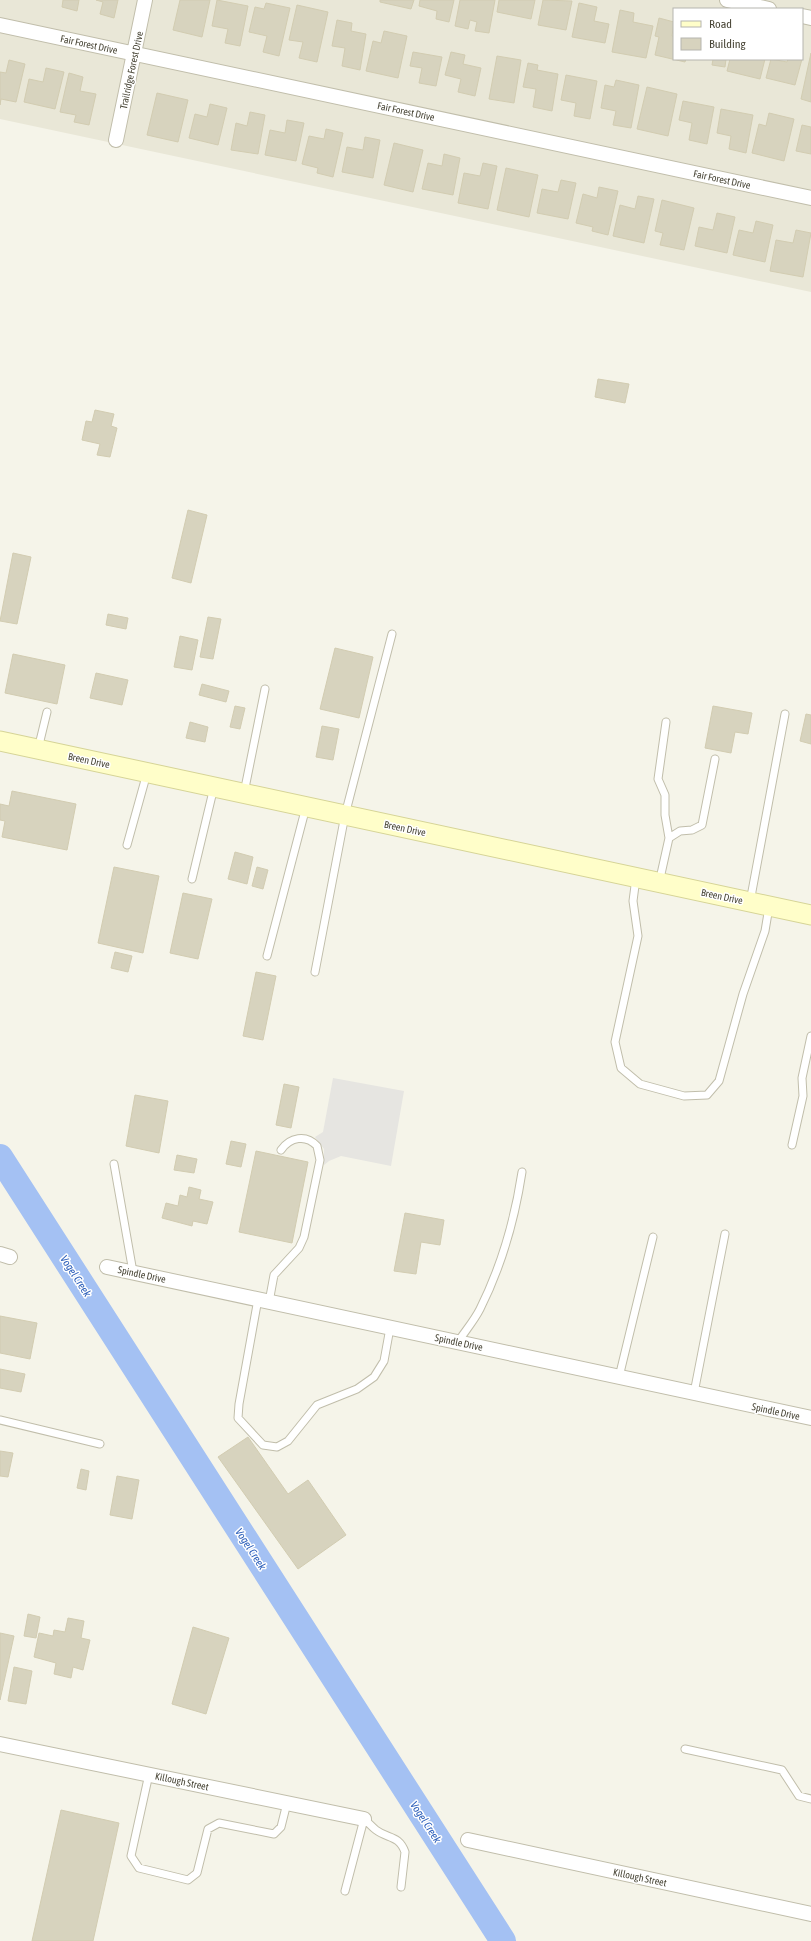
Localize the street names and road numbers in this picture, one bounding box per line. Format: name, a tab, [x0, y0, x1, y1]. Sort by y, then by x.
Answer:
street label: Trailridge Forest Drive	[118, 30, 145, 110]
street label: Fair Forest Drive	[59, 33, 119, 56]
street label: Fair Forest Drive	[376, 100, 436, 123]
street label: Fair Forest Drive	[692, 168, 752, 191]
street label: Breen Drive	[67, 751, 111, 770]
street label: Breen Drive	[383, 819, 427, 838]
street label: Breen Drive	[700, 887, 744, 906]
street label: Spindle Drive	[117, 1264, 167, 1285]
street label: Spindle Drive	[434, 1332, 484, 1353]
street label: Spindle Drive	[751, 1401, 801, 1422]
street label: Killough Street	[154, 1770, 210, 1793]
street label: Killough Street	[612, 1866, 668, 1889]

